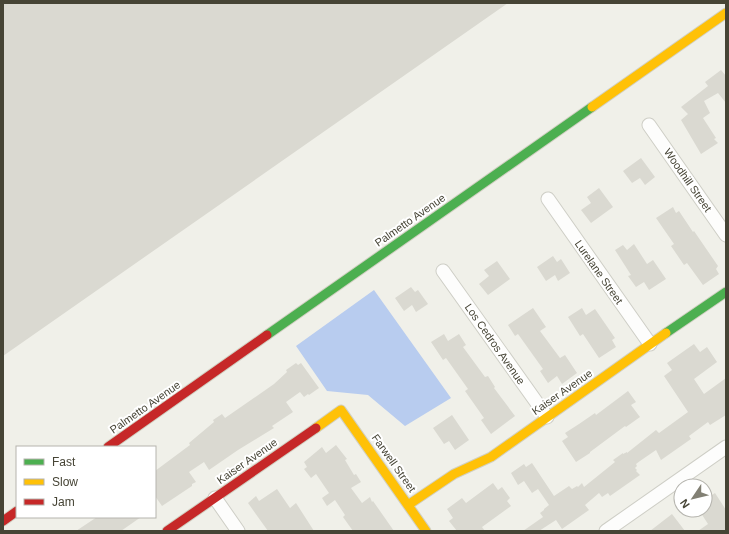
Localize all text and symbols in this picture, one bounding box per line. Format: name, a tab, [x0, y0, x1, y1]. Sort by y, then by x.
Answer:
street label: Woodhill Street	[662, 146, 714, 214]
street label: Palmetto Avenue	[373, 191, 447, 249]
street label: Lurelane Street	[573, 238, 625, 306]
street label: Los Cedros Avenue	[463, 301, 527, 387]
street label: Kaiser Avenue	[530, 367, 594, 417]
street label: Palmetto Avenue	[108, 378, 182, 436]
street label: Farwell Street	[370, 432, 418, 494]
street label: Kaiser Avenue	[215, 436, 279, 486]
legend	[16, 446, 156, 518]
text: Fast	[52, 455, 76, 469]
text: Slow	[52, 475, 78, 489]
north arrow	[673, 478, 713, 518]
text: Jam	[52, 495, 75, 509]
text: N	[678, 497, 692, 510]

